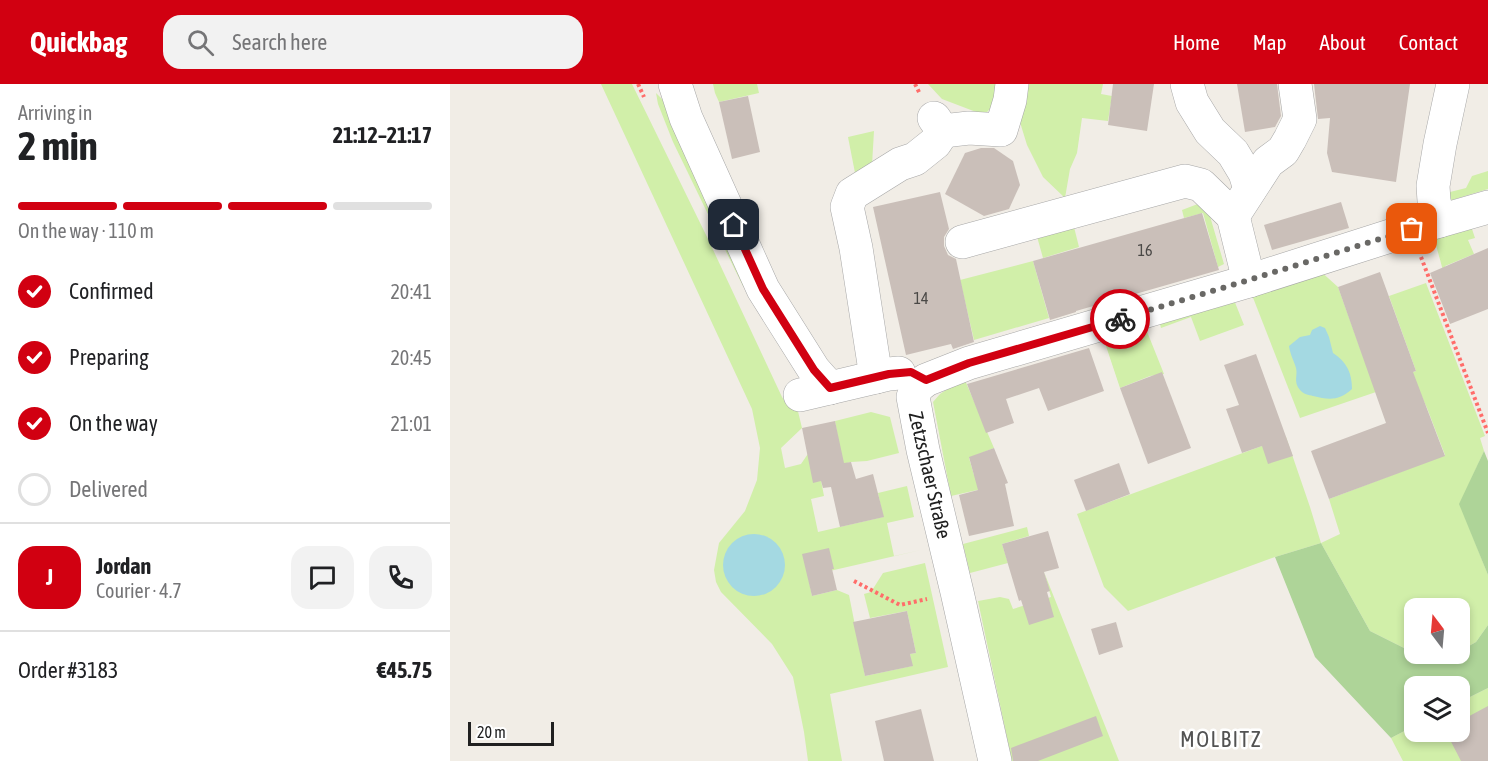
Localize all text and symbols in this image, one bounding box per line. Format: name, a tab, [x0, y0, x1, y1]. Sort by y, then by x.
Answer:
search box	[163, 15, 583, 69]
text: Quickbag	[30, 26, 127, 58]
icon: search	[184, 26, 217, 59]
text: Search here	[232, 29, 327, 55]
text: Home	[1173, 30, 1220, 54]
text: Map	[1253, 30, 1287, 54]
text: About	[1320, 30, 1366, 54]
text: Contact	[1399, 30, 1458, 54]
text: Arriving in	[18, 101, 92, 124]
text: 21:12–21:17	[333, 122, 432, 148]
text: 2 min	[18, 124, 98, 168]
pin	[708, 199, 759, 250]
pin	[1386, 203, 1437, 254]
icon: home	[717, 208, 750, 241]
icon: bag	[1395, 212, 1428, 245]
text: On the way · 110 m	[18, 219, 154, 242]
house number: 16	[1137, 241, 1153, 259]
icon: check	[18, 275, 51, 308]
text: Confirmed	[69, 278, 154, 304]
text: 20:41	[390, 280, 432, 303]
house number: 14	[913, 289, 929, 307]
courier	[1090, 289, 1150, 349]
icon: bike	[1104, 303, 1137, 336]
icon: check	[18, 341, 51, 374]
text: Preparing	[69, 344, 149, 370]
text: 20:45	[390, 346, 432, 369]
icon: check	[18, 407, 51, 440]
street label: Zetzschaer Straße	[905, 409, 956, 541]
text: On the way	[69, 410, 158, 436]
text: 21:01	[390, 412, 432, 435]
text: Delivered	[69, 476, 148, 502]
button: chat	[291, 546, 354, 609]
button: phone	[369, 546, 432, 609]
text: Jordan	[96, 553, 151, 579]
text: J	[46, 564, 53, 590]
text: Courier · 4.7	[96, 579, 182, 602]
north arrow	[1404, 598, 1470, 664]
map controls	[1404, 598, 1470, 742]
text: Order #3183	[18, 657, 118, 683]
text: €45.75	[377, 657, 432, 683]
button: layers	[1404, 676, 1470, 742]
scale bar	[468, 719, 554, 746]
text: 20 m	[477, 723, 506, 741]
district label: MOLBITZ	[1180, 726, 1262, 752]

